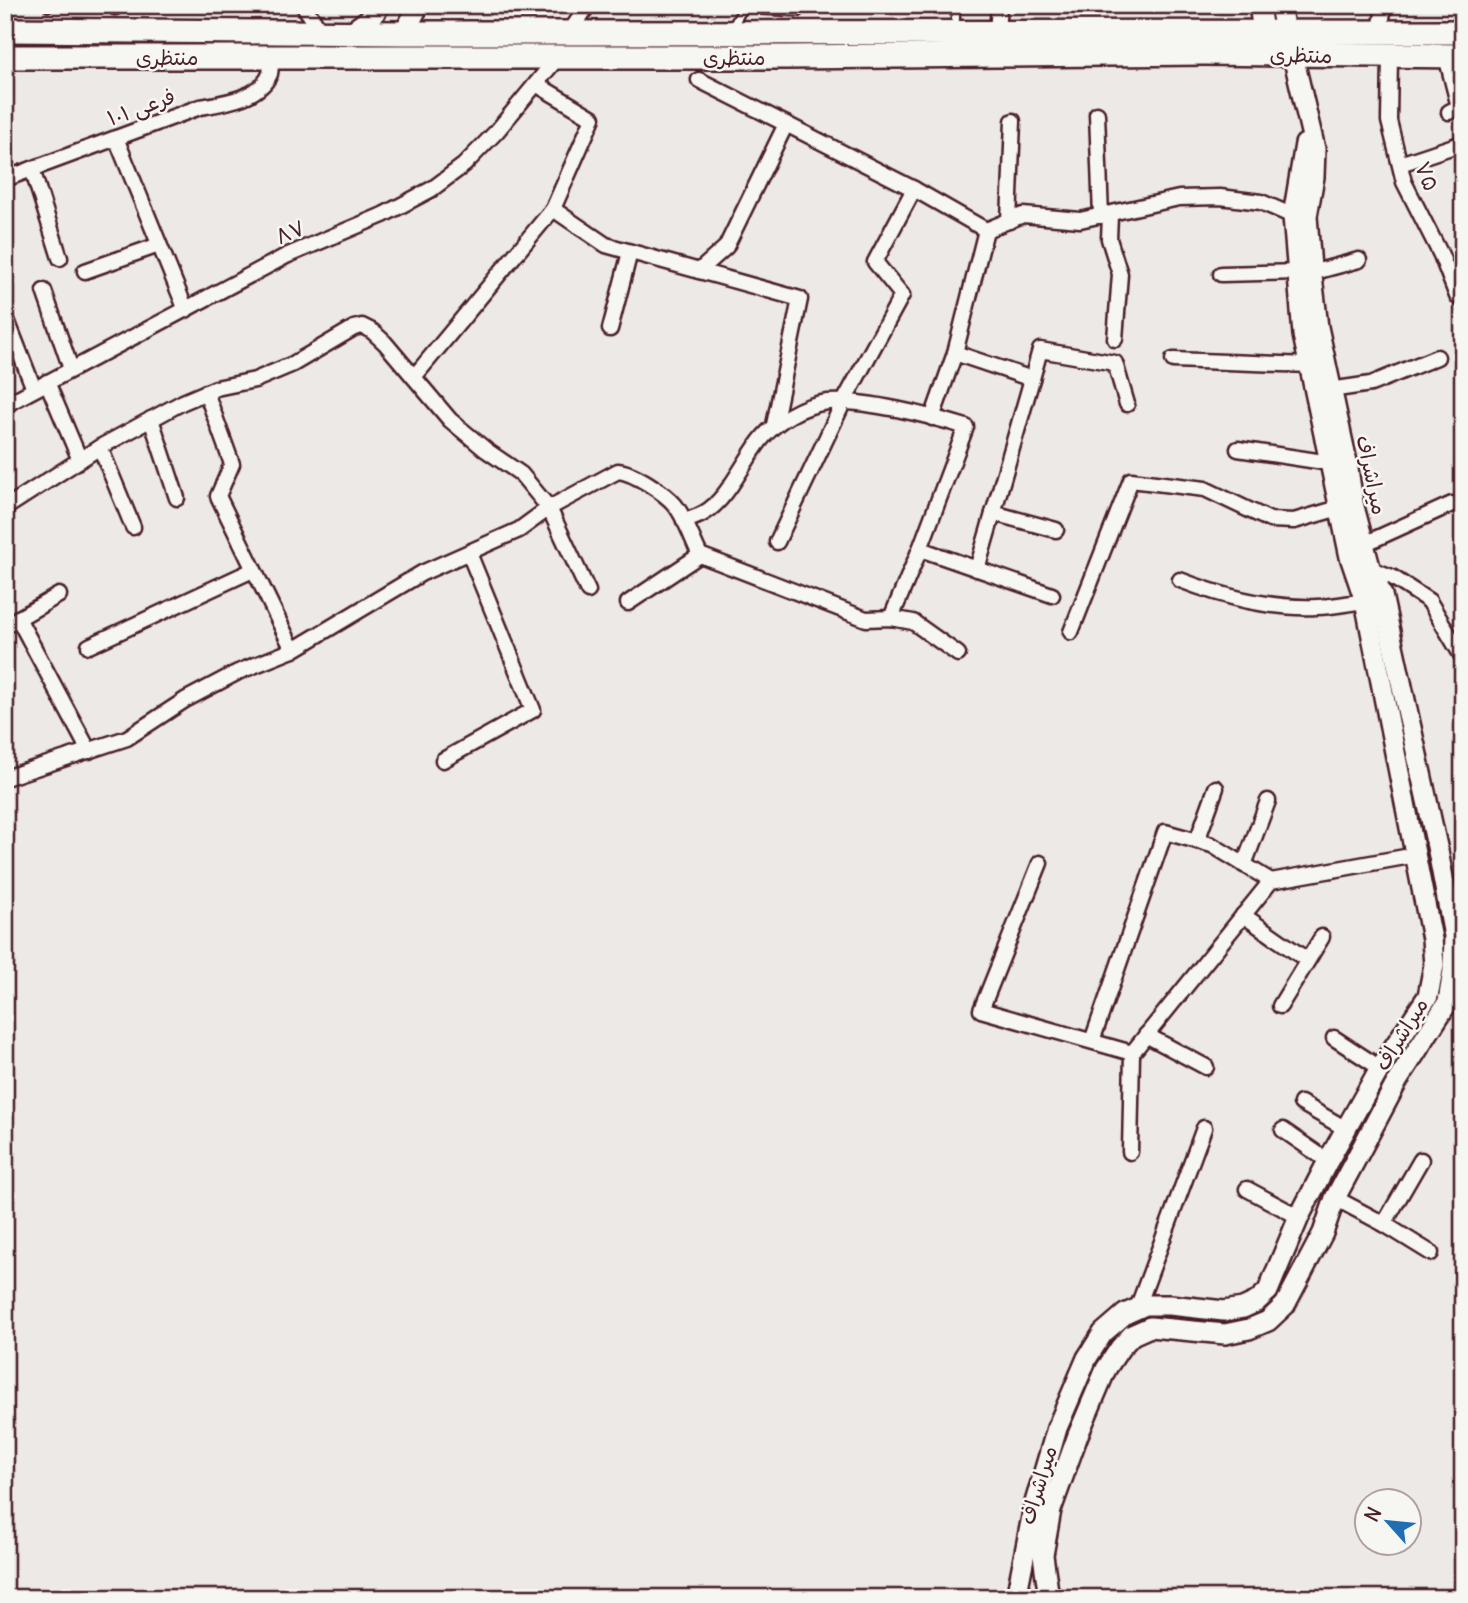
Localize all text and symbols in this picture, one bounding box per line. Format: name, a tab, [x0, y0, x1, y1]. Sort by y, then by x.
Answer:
street label: منتظری	[1269, 41, 1333, 69]
street label: منتظری	[136, 44, 198, 71]
street label: منتظری	[703, 44, 765, 71]
street label: فرعی ۱۰۱	[103, 82, 179, 133]
street label: ۷۵	[1409, 157, 1445, 195]
street label: ۸۷	[271, 214, 309, 250]
street label: میراشراف	[1350, 433, 1394, 517]
street label: میراشراف	[1368, 993, 1434, 1075]
street label: میراشراف	[1013, 1442, 1063, 1528]
north arrow	[1352, 1488, 1422, 1558]
text: N	[1359, 1503, 1387, 1526]

